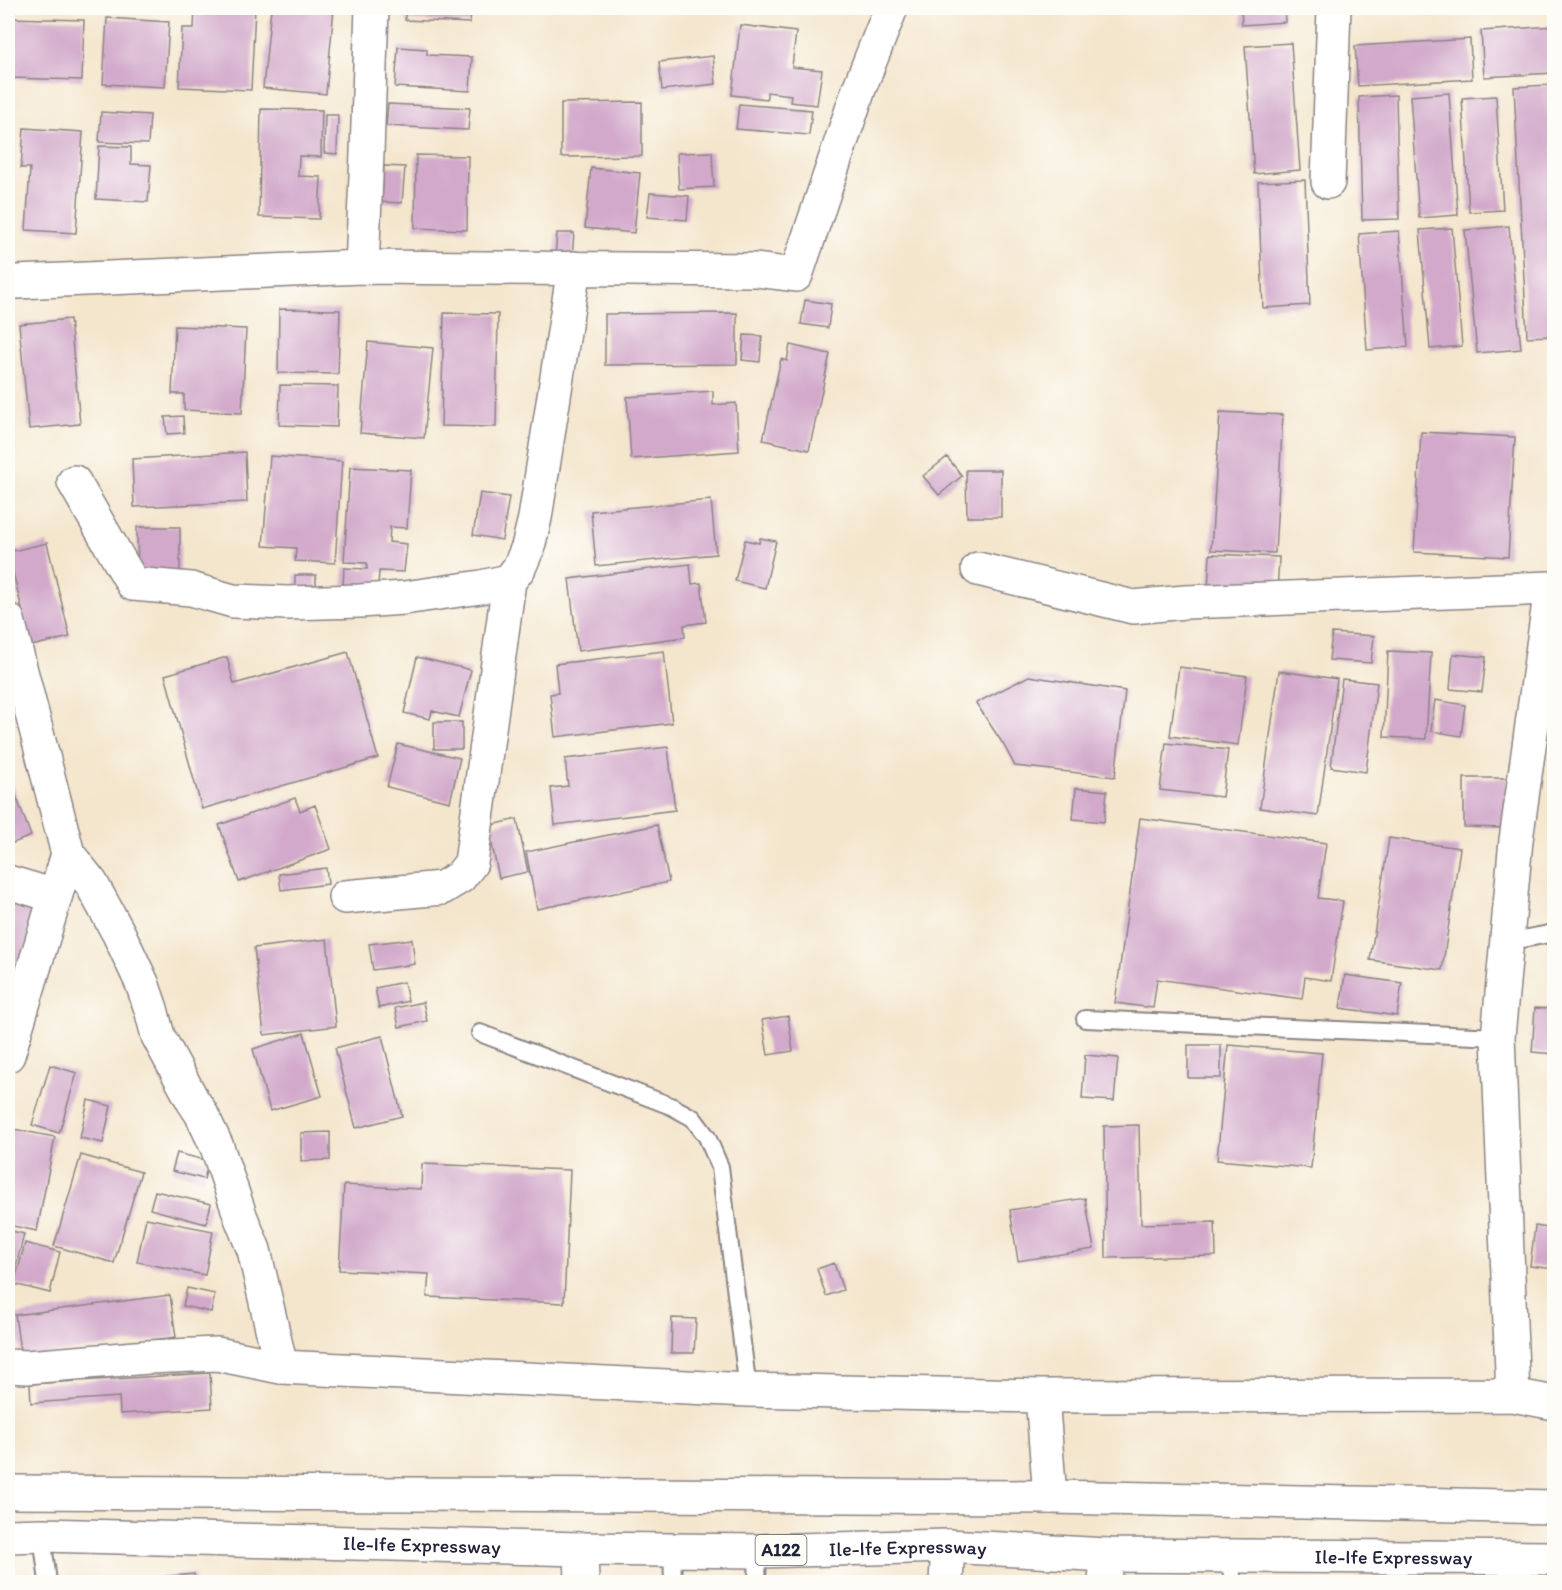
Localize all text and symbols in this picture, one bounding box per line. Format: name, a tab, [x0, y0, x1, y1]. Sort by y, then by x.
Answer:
street label: Ile-Ife Expressway	[343, 1531, 502, 1559]
street label: Ile-Ife Expressway	[829, 1534, 988, 1561]
road number: A122	[756, 1535, 806, 1565]
street label: Ile-Ife Expressway	[1315, 1544, 1473, 1569]

